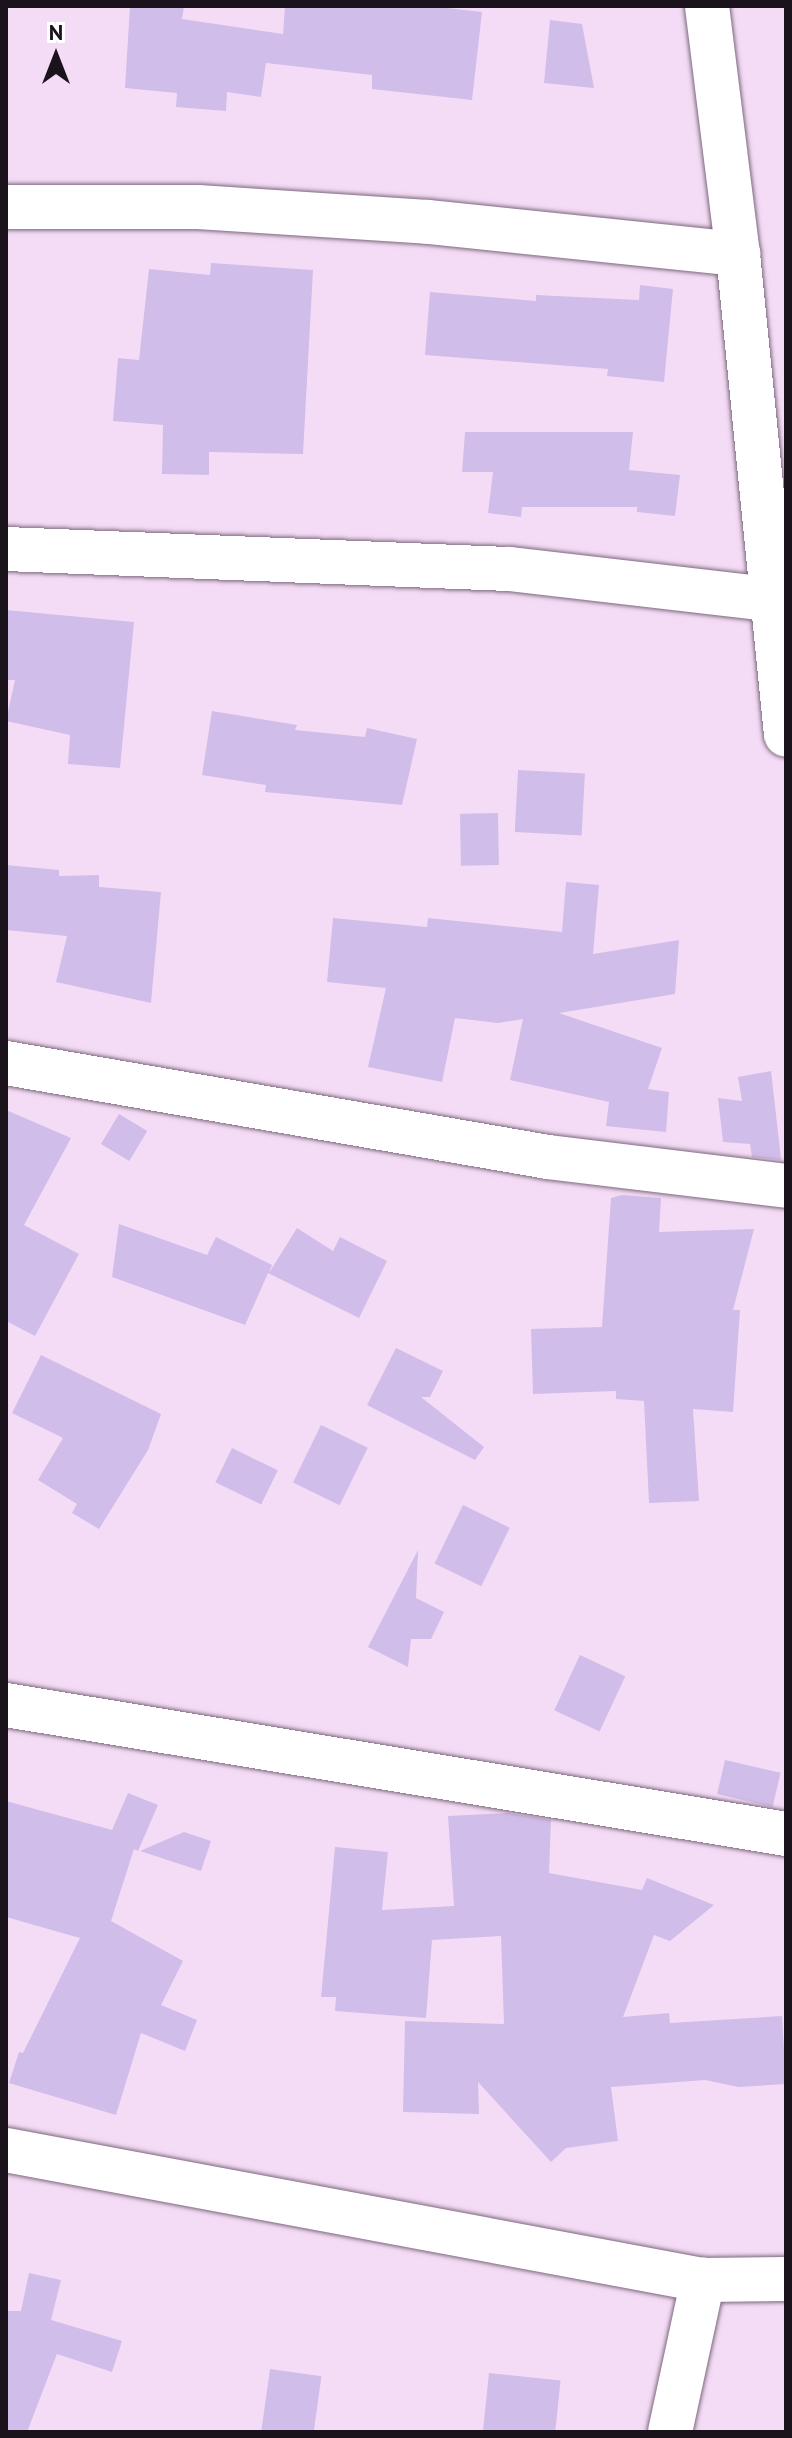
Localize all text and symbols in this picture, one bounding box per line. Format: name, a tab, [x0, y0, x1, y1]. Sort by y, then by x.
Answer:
north arrow	[16, 16, 96, 96]
text: N	[49, 18, 63, 46]

